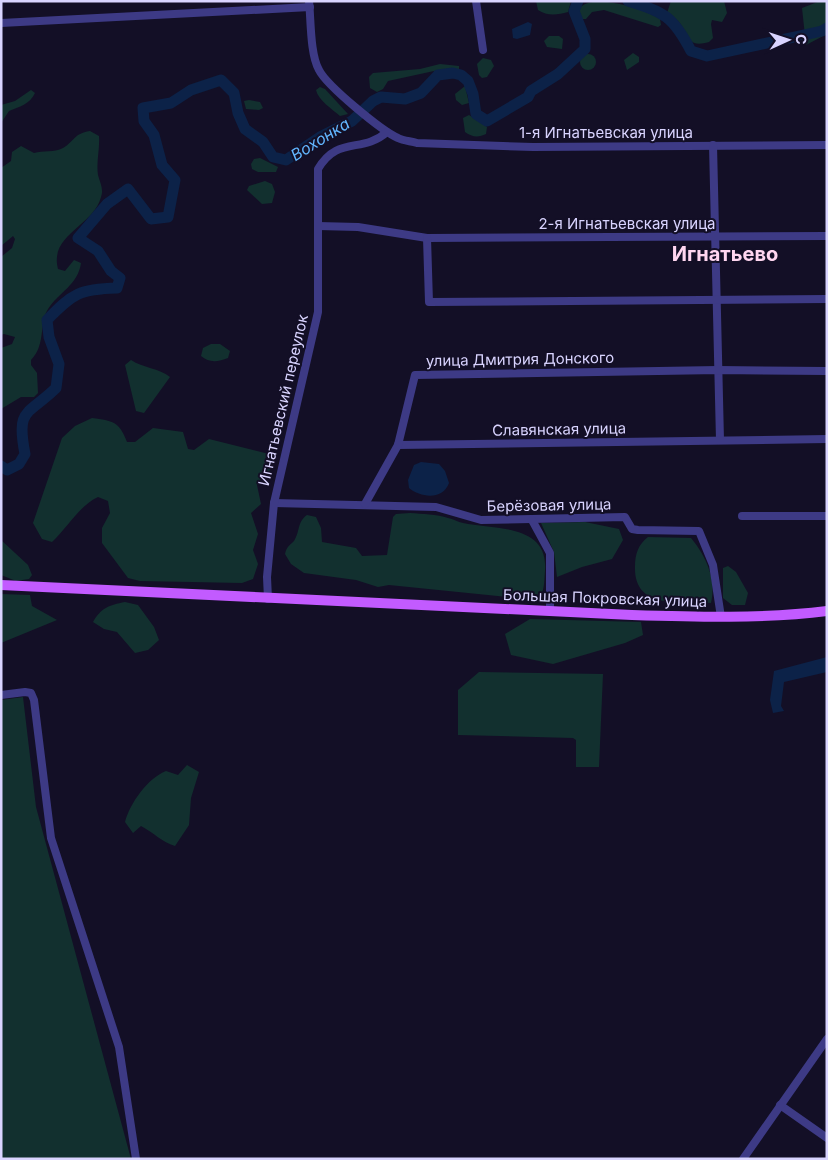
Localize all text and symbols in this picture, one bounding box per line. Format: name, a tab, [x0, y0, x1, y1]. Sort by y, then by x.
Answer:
north arrow	[763, 15, 813, 65]
text: С	[793, 34, 810, 45]
water label: Вохонка	[287, 113, 353, 165]
street label: 1-я Игнатьевская улица	[519, 123, 693, 142]
street label: 2-я Игнатьевская улица	[538, 214, 716, 233]
district label: Игнатьево	[672, 242, 778, 266]
street label: Игнатьевский переулок	[254, 312, 312, 488]
street label: улица Дмитрия Донского	[426, 348, 614, 370]
street label: Славянская улица	[492, 418, 626, 440]
street label: Берёзовая улица	[486, 494, 612, 516]
street label: Большая Покровская улица	[503, 585, 707, 611]

